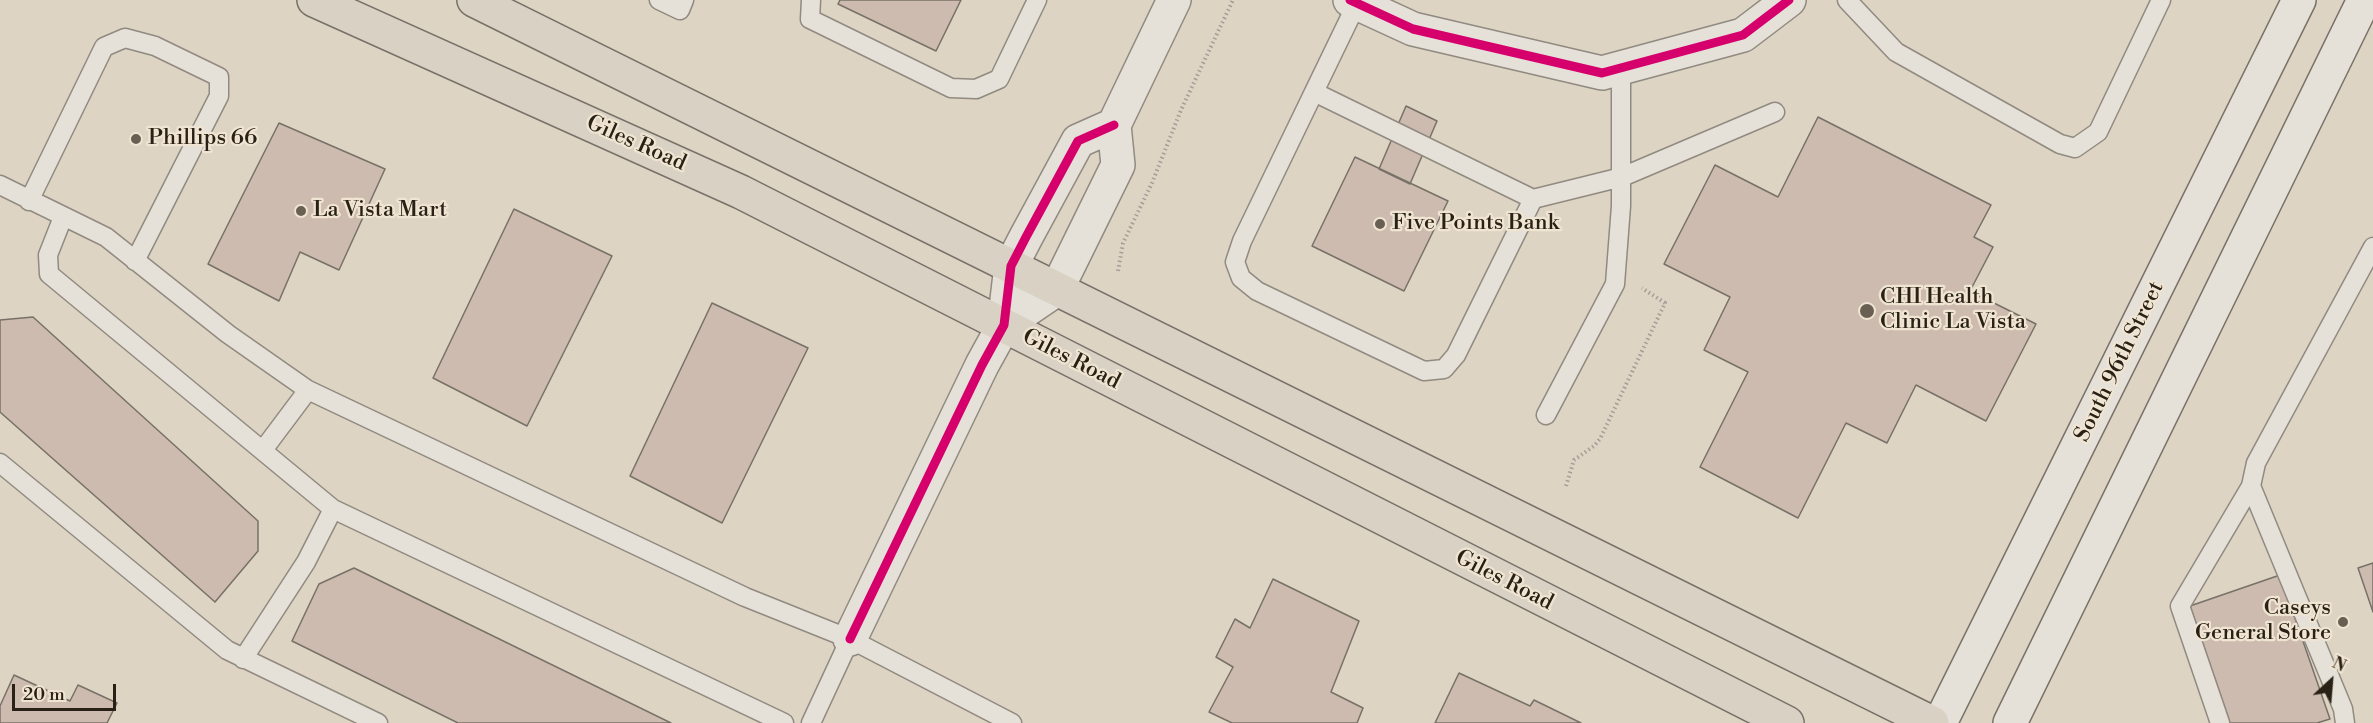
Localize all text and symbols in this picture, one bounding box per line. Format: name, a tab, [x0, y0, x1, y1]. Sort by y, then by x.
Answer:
street label: Giles Road	[582, 110, 690, 178]
place label: Phillips 66	[148, 126, 257, 152]
marker: Phillips 66	[129, 132, 143, 146]
place label: La Vista Mart	[313, 198, 447, 224]
marker: La Vista Mart	[294, 204, 308, 218]
place label: Five Points Bank	[1392, 211, 1559, 237]
marker: Five Points Bank	[1373, 217, 1387, 231]
street label: South 96th Street	[2070, 277, 2170, 447]
place label: CHI Health Clinic La Vista	[1880, 285, 2026, 336]
marker: CHI Health Clinic La Vista	[1858, 302, 1876, 320]
street label: Giles Road	[1018, 324, 1124, 396]
street label: Giles Road	[1451, 545, 1557, 617]
place label: Caseys General Store	[2195, 596, 2331, 648]
marker: Caseys General Store	[2336, 615, 2350, 629]
north arrow	[2301, 651, 2361, 711]
text: N	[2329, 653, 2349, 677]
scale bar	[15, 672, 118, 710]
text: 20 m	[23, 683, 65, 706]

